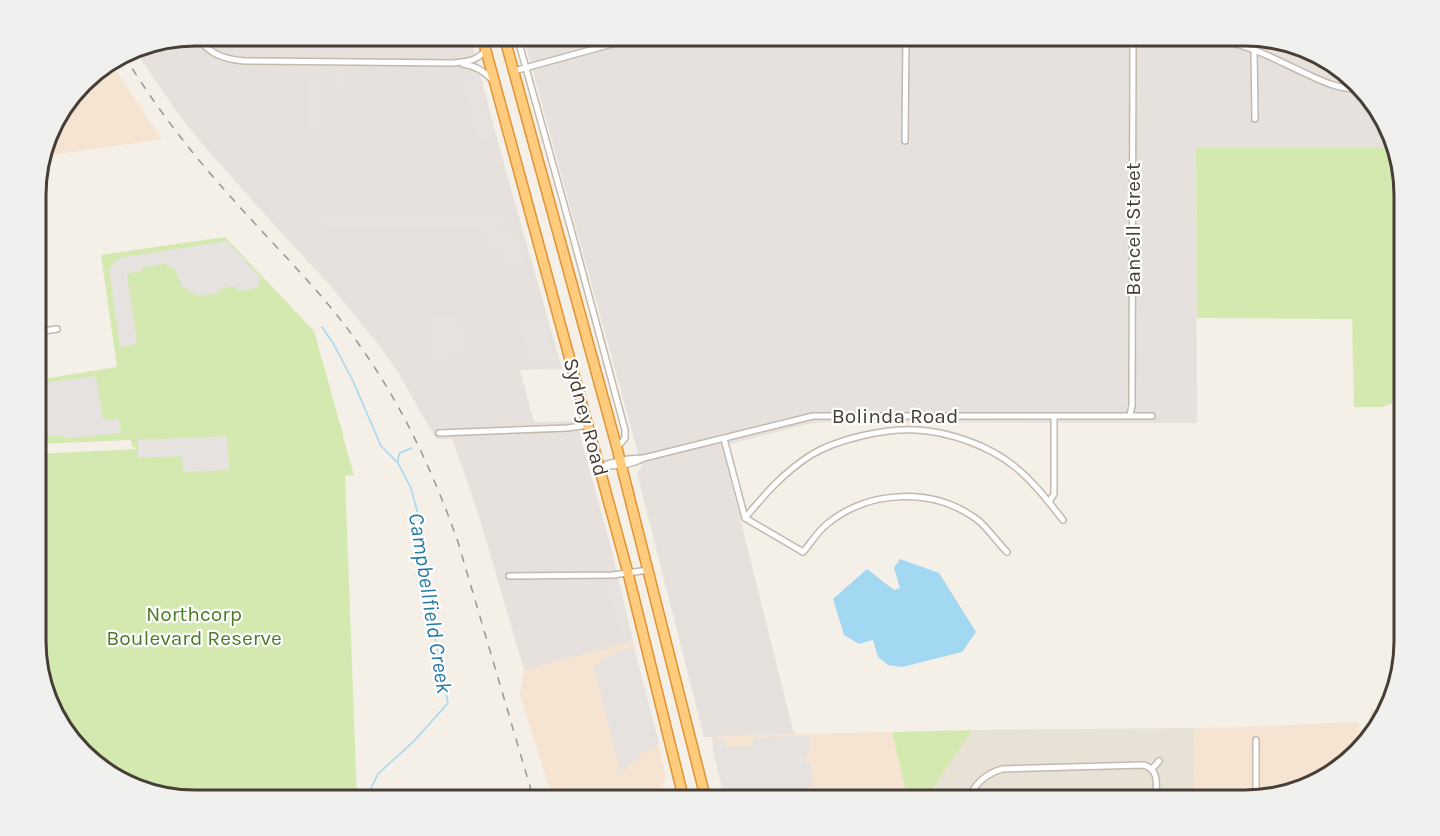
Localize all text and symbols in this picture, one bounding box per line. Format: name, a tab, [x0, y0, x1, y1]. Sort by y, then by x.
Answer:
street label: Bancell Street	[1121, 162, 1145, 296]
street label: Sydney Road	[559, 355, 613, 479]
street label: Bolinda Road	[832, 404, 958, 428]
water label: Campbellfield Creek	[403, 511, 457, 696]
park label: Northcorp Boulevard Reserve	[106, 602, 282, 650]

